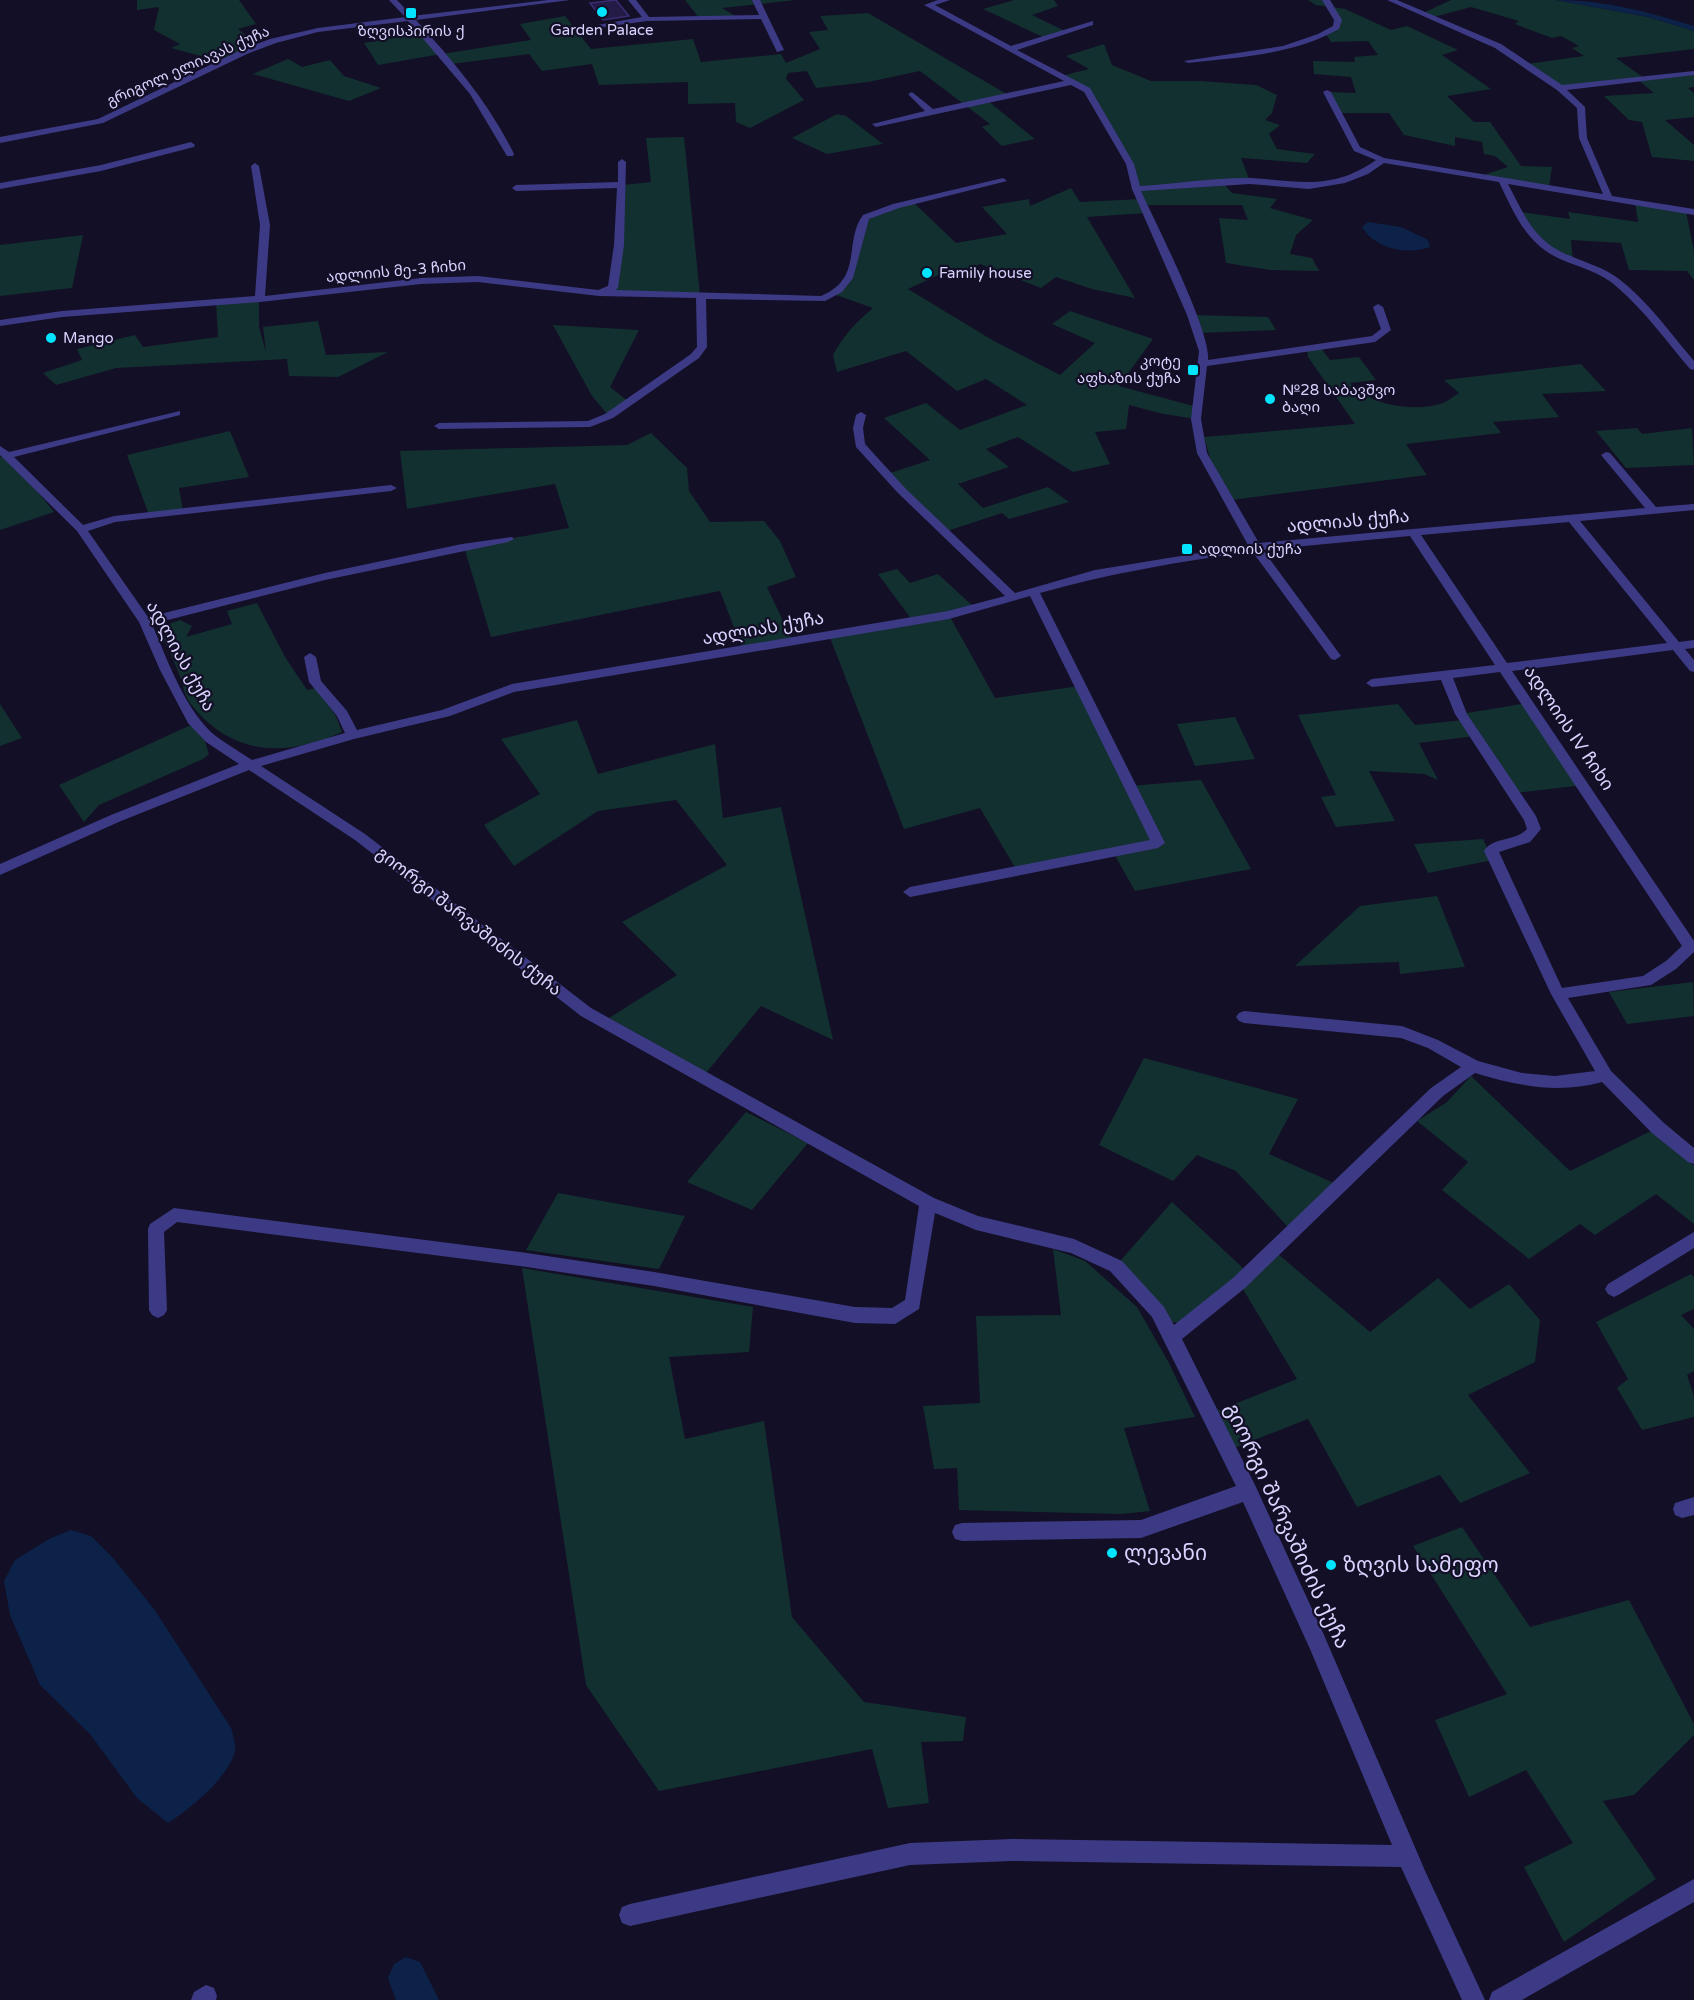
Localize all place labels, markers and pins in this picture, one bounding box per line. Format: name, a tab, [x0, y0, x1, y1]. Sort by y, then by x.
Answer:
marker: Garden Palace	[595, 5, 609, 19]
marker: ზღვისპირის ქ	[404, 6, 418, 20]
place label: Garden Palace	[550, 21, 654, 39]
place label: ზღვისპირის ქ	[357, 22, 465, 40]
place label: Family house	[939, 264, 1032, 282]
marker: Family house	[920, 266, 934, 280]
place label: Mango	[63, 329, 114, 347]
marker: Mango	[44, 331, 58, 345]
place label: კოტე აფხაზის ქუჩა	[1077, 352, 1181, 387]
marker: კოტე აფხაზის ქუჩა	[1186, 363, 1200, 377]
place label: №28 საბავშვო ბაღი	[1282, 381, 1395, 416]
marker: №28 საბავშვო ბაღი	[1263, 392, 1277, 406]
place label: ადლიის ქუჩა	[1199, 540, 1302, 558]
marker: ადლიის ქუჩა	[1180, 542, 1194, 556]
place label: ლევანი	[1124, 1541, 1207, 1566]
marker: ლევანი	[1105, 1546, 1119, 1560]
place label: ზღვის სამეფო	[1343, 1553, 1499, 1578]
marker: ზღვის სამეფო	[1324, 1558, 1338, 1572]

